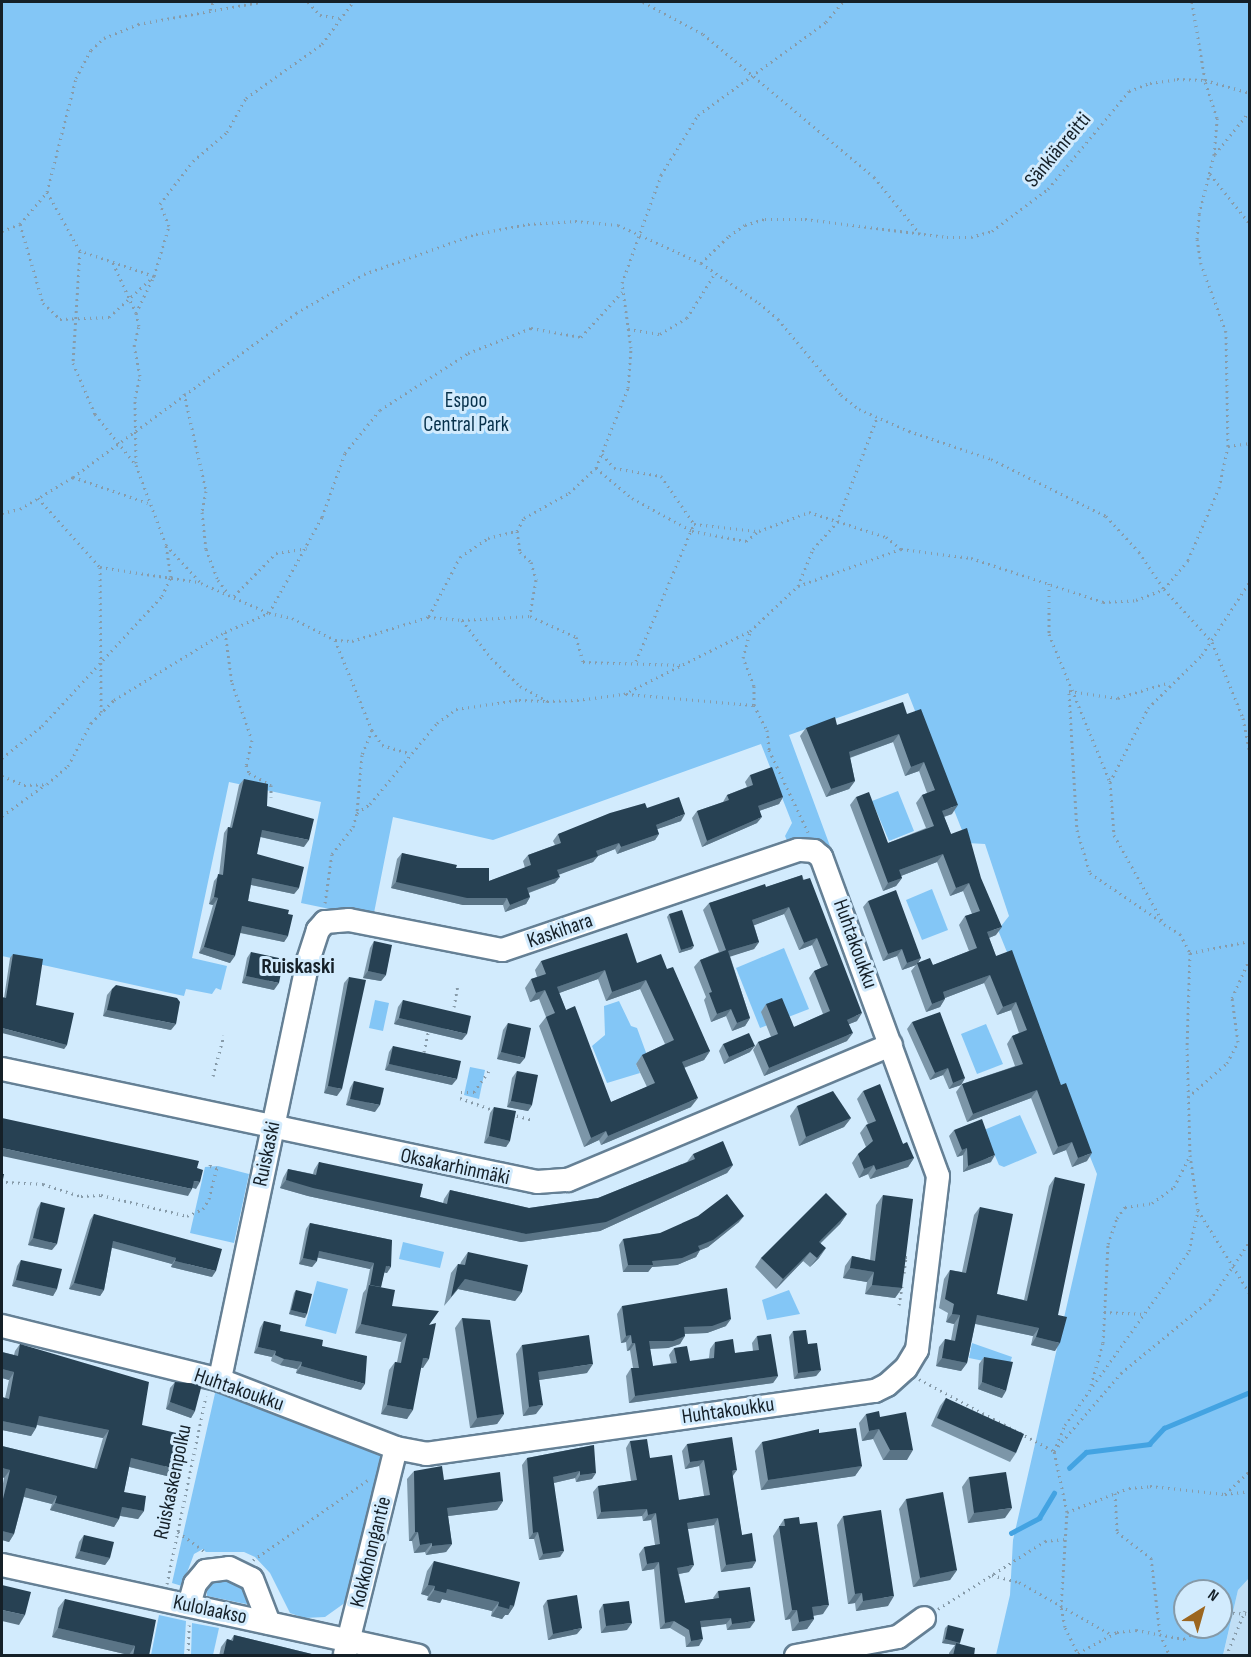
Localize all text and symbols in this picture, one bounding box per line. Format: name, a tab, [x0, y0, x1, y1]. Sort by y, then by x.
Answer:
street label: Sänkiänreitti	[1019, 108, 1097, 192]
park label: Espoo Central Park	[423, 388, 509, 438]
street label: Huhtakoukku	[827, 896, 883, 992]
street label: Kaskihara	[524, 908, 596, 954]
district label: Ruiskaski	[261, 954, 335, 980]
street label: Ruiskaski	[248, 1119, 286, 1189]
street label: Oksakarhinmäki	[398, 1143, 512, 1191]
street label: Huhtakoukku	[191, 1363, 287, 1417]
street label: Huhtakoukku	[680, 1392, 776, 1430]
street label: Ruiskaskenpolku	[149, 1422, 197, 1542]
street label: Kokkohongantie	[345, 1494, 397, 1610]
north arrow	[1173, 1579, 1233, 1639]
text: N	[1204, 1586, 1222, 1606]
street label: Kulolaakso	[171, 1590, 249, 1630]

